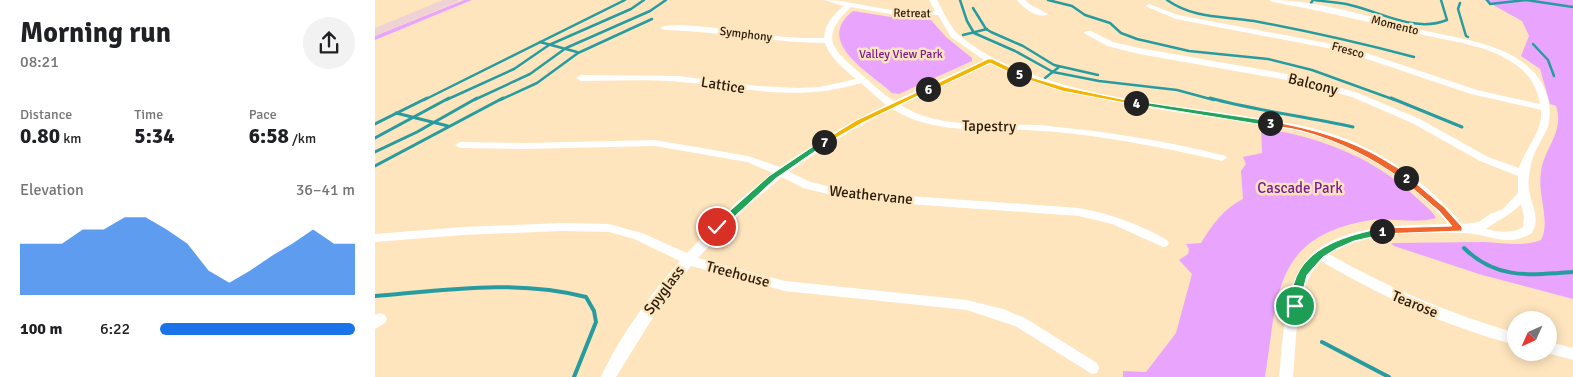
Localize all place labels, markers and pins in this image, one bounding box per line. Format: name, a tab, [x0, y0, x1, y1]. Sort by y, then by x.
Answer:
pin: 5	[1007, 62, 1031, 86]
pin: 6	[915, 76, 941, 102]
pin: 4	[1123, 90, 1149, 116]
pin: 3	[1257, 110, 1283, 136]
pin: 7	[811, 130, 837, 154]
pin: 2	[1393, 166, 1419, 190]
pin	[696, 206, 738, 248]
pin: 1	[1369, 218, 1395, 244]
pin	[1274, 285, 1316, 327]

